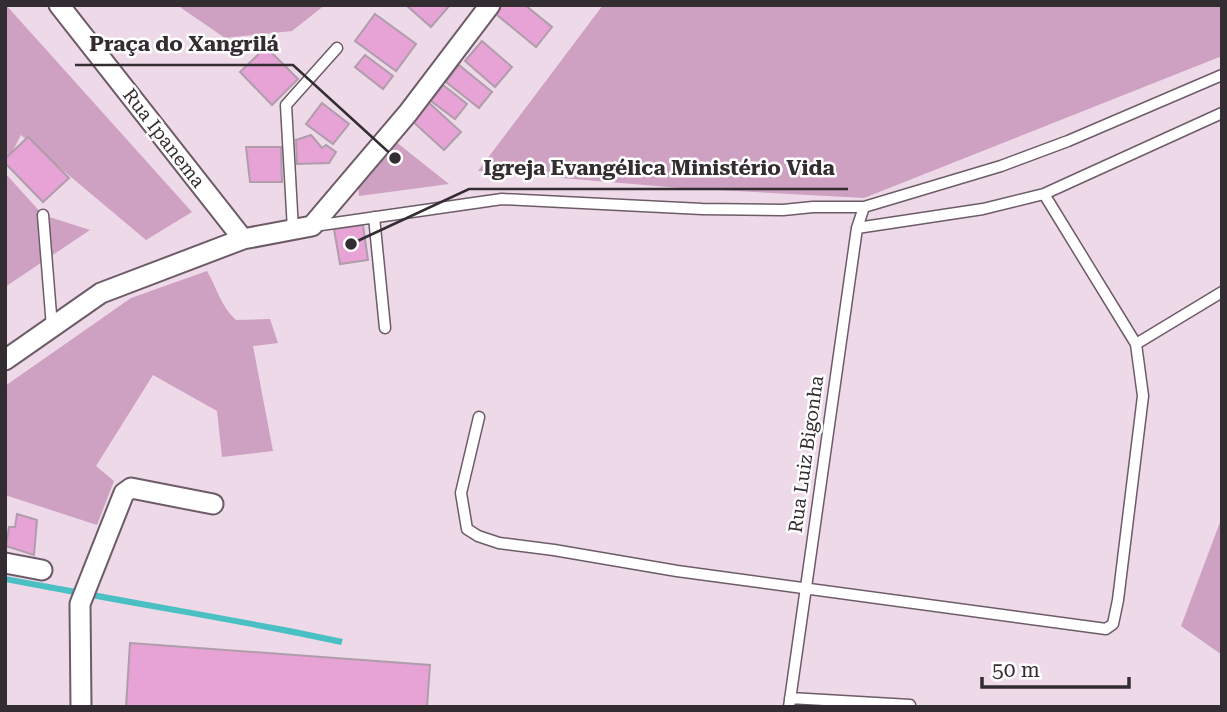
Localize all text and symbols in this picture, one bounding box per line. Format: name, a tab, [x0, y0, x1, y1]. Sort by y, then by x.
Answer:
callout: Praça do Xangrilá	[75, 23, 293, 65]
text: Praça do Xangrilá	[89, 32, 280, 56]
street label: Rua Ipanema	[118, 84, 210, 193]
callout: Igreja Evangélica Ministério Vida	[469, 147, 848, 189]
text: Igreja Evangélica Ministério Vida	[483, 156, 835, 180]
street label: Rua Luiz Bigonha	[784, 373, 829, 534]
scale bar	[982, 646, 1129, 690]
text: 50 m	[992, 658, 1040, 682]

